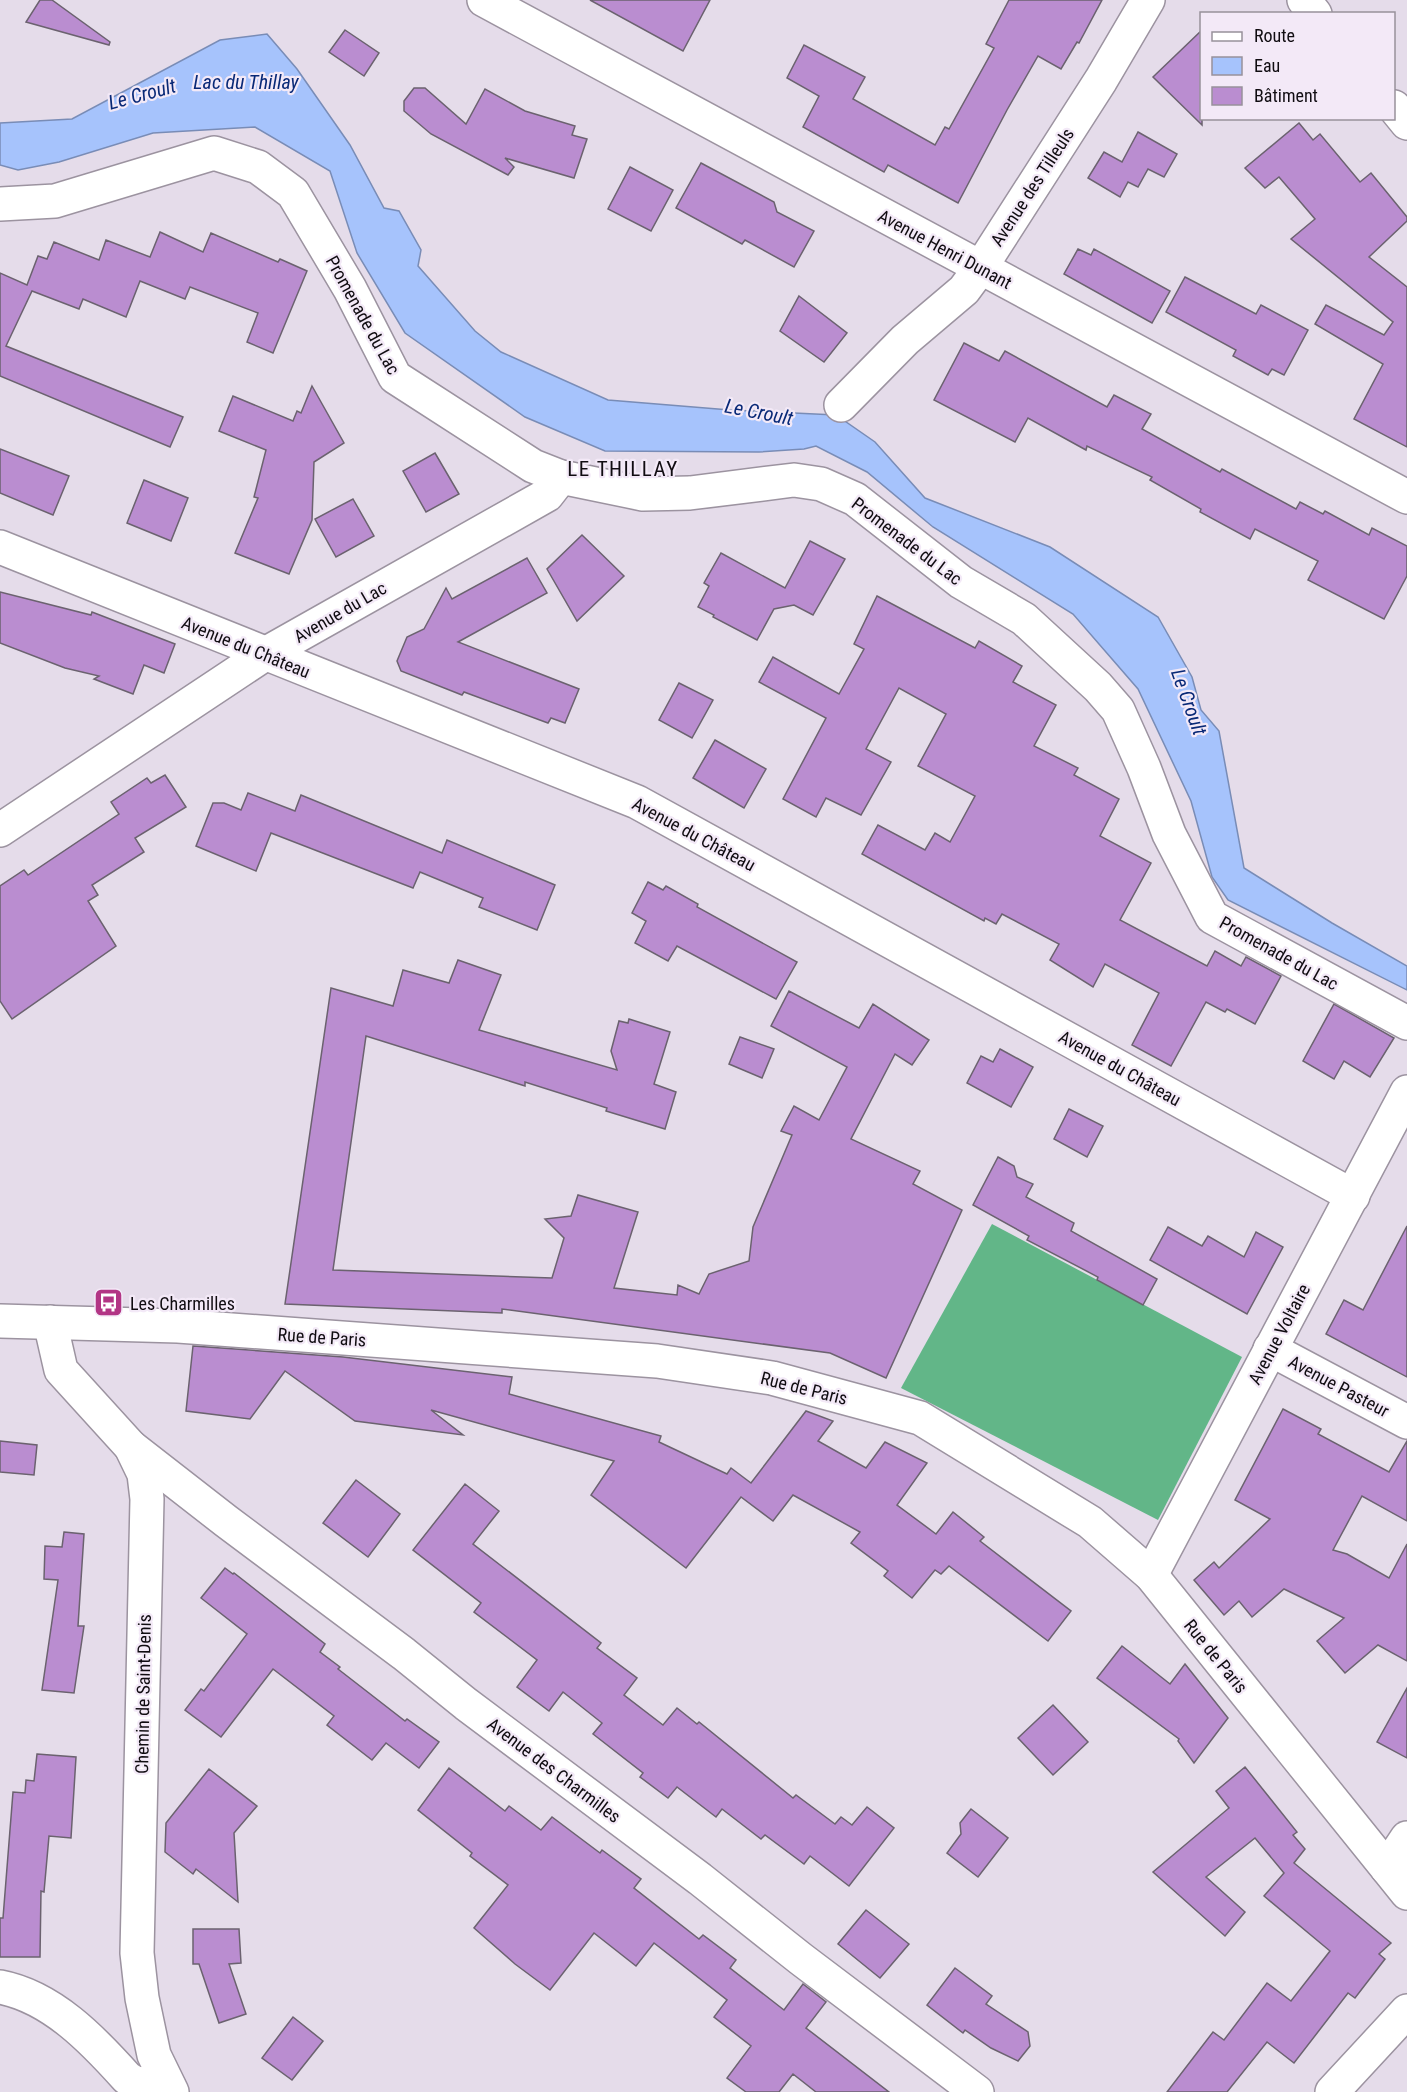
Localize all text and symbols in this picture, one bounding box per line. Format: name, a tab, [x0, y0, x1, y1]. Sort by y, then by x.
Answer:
legend	[1200, 12, 1395, 120]
text: Route	[1254, 25, 1295, 46]
text: Eau	[1254, 55, 1280, 76]
water label: Lac du Thillay	[193, 70, 300, 94]
water label: Le Croult	[106, 73, 179, 115]
text: Bâtiment	[1254, 85, 1318, 106]
street label: Avenue des Tilleuls	[986, 124, 1078, 250]
street label: Avenue Henri Dunant	[875, 205, 1015, 293]
street label: Promenade du Lac	[322, 252, 404, 378]
water label: Le Croult	[723, 394, 795, 430]
district label: LE THILLAY	[567, 457, 679, 481]
street label: Promenade du Lac	[848, 493, 966, 589]
street label: Avenue du Lac	[290, 577, 390, 647]
street label: Avenue du Château	[179, 612, 313, 682]
water label: Le Croult	[1166, 666, 1212, 739]
street label: Avenue du Château	[629, 793, 759, 875]
street label: Promenade du Lac	[1216, 912, 1342, 994]
street label: Avenue du Château	[1055, 1026, 1185, 1110]
street label: Avenue Voltaire	[1244, 1280, 1314, 1388]
bus stop icon: Les Charmilles	[93, 1287, 125, 1319]
place label: Les Charmilles	[130, 1293, 235, 1314]
street label: Rue de Paris	[277, 1323, 367, 1351]
street label: Avenue Pasteur	[1285, 1351, 1393, 1421]
street label: Rue de Paris	[758, 1367, 850, 1409]
street label: Chemin de Saint-Denis	[131, 1614, 155, 1774]
street label: Rue de Paris	[1180, 1615, 1252, 1697]
street label: Avenue des Charmilles	[483, 1713, 625, 1827]

